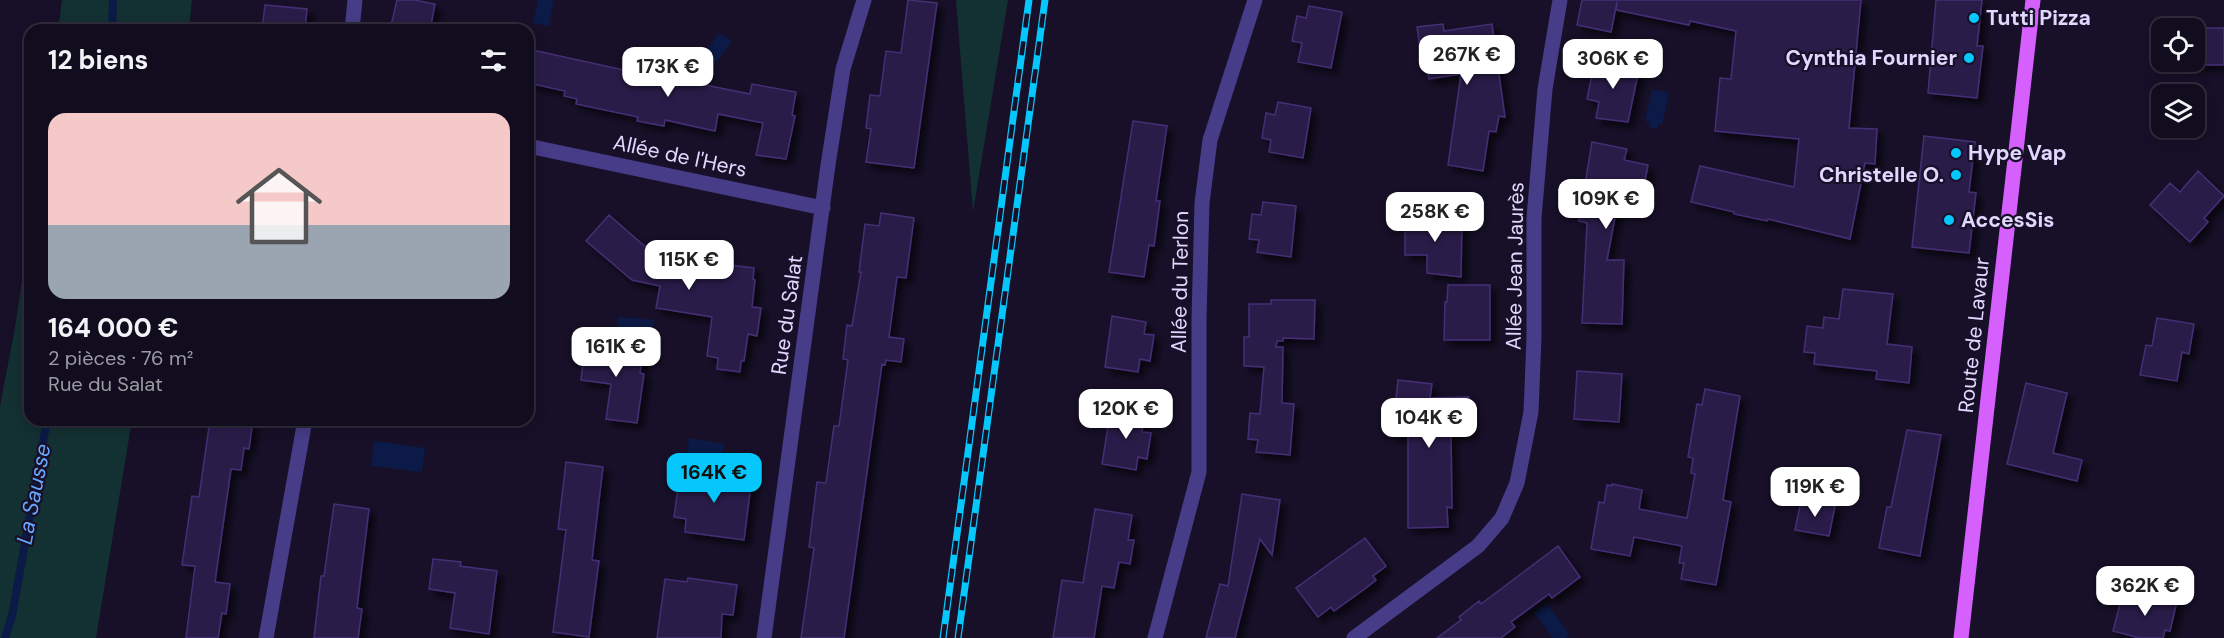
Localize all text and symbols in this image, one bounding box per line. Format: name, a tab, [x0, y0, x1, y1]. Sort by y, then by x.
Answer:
place label: Tutti Pizza	[1986, 4, 2091, 32]
marker: Tutti Pizza	[1967, 11, 1981, 25]
map controls	[2151, 18, 2205, 138]
button: locate	[2151, 18, 2205, 72]
pin: 267K €	[1418, 35, 1516, 86]
pin: 306K €	[1564, 39, 1662, 90]
text: 267K €	[1433, 41, 1501, 67]
text: 12 biens	[48, 43, 148, 77]
icon: filters	[477, 44, 510, 77]
place label: Cynthia Fournier	[1785, 44, 1957, 72]
text: 306K €	[1577, 45, 1649, 71]
pin: 173K €	[619, 47, 717, 98]
marker: Cynthia Fournier	[1962, 51, 1976, 65]
text: 173K €	[636, 53, 700, 79]
button: layers	[2151, 84, 2205, 138]
street label: Allée de l'Hers	[611, 128, 749, 184]
place label: Hype Vap	[1968, 139, 2067, 167]
marker: Hype Vap	[1949, 146, 1963, 160]
icon: home	[225, 152, 333, 260]
place label: Christelle O.	[1819, 161, 1944, 189]
marker: Christelle O.	[1949, 168, 1963, 182]
pin: 109K €	[1557, 179, 1655, 230]
street label: Allée Jean Jaurès	[1500, 182, 1530, 350]
text: 109K €	[1572, 185, 1640, 211]
pin: 258K €	[1386, 192, 1484, 243]
text: 258K €	[1400, 198, 1470, 224]
place label: AccesSis	[1961, 206, 2054, 234]
street label: Allée du Terlon	[1165, 211, 1195, 353]
marker: AccesSis	[1942, 213, 1956, 227]
pin: 115K €	[640, 240, 738, 291]
text: 115K €	[659, 246, 719, 272]
street label: Rue du Salat	[765, 253, 809, 377]
street label: Route de Lavaur	[1952, 256, 1996, 414]
text: 164 000 €	[48, 311, 179, 345]
pin: 161K €	[567, 327, 665, 378]
text: 161K €	[586, 333, 646, 359]
text: 2 pièces · 76 m²	[48, 345, 193, 371]
text: Rue du Salat	[48, 371, 163, 397]
pin: 120K €	[1077, 389, 1175, 440]
text: 120K €	[1093, 395, 1159, 421]
pin: 104K €	[1380, 398, 1478, 449]
text: 104K €	[1395, 404, 1463, 430]
water label: La Sausse	[10, 441, 57, 547]
pin: 164K €	[665, 453, 763, 504]
text: 164K €	[681, 459, 747, 485]
pin: 119K €	[1766, 467, 1864, 518]
text: 119K €	[1785, 473, 1845, 499]
pin: 362K €	[2096, 566, 2194, 617]
text: 362K €	[2110, 572, 2180, 598]

